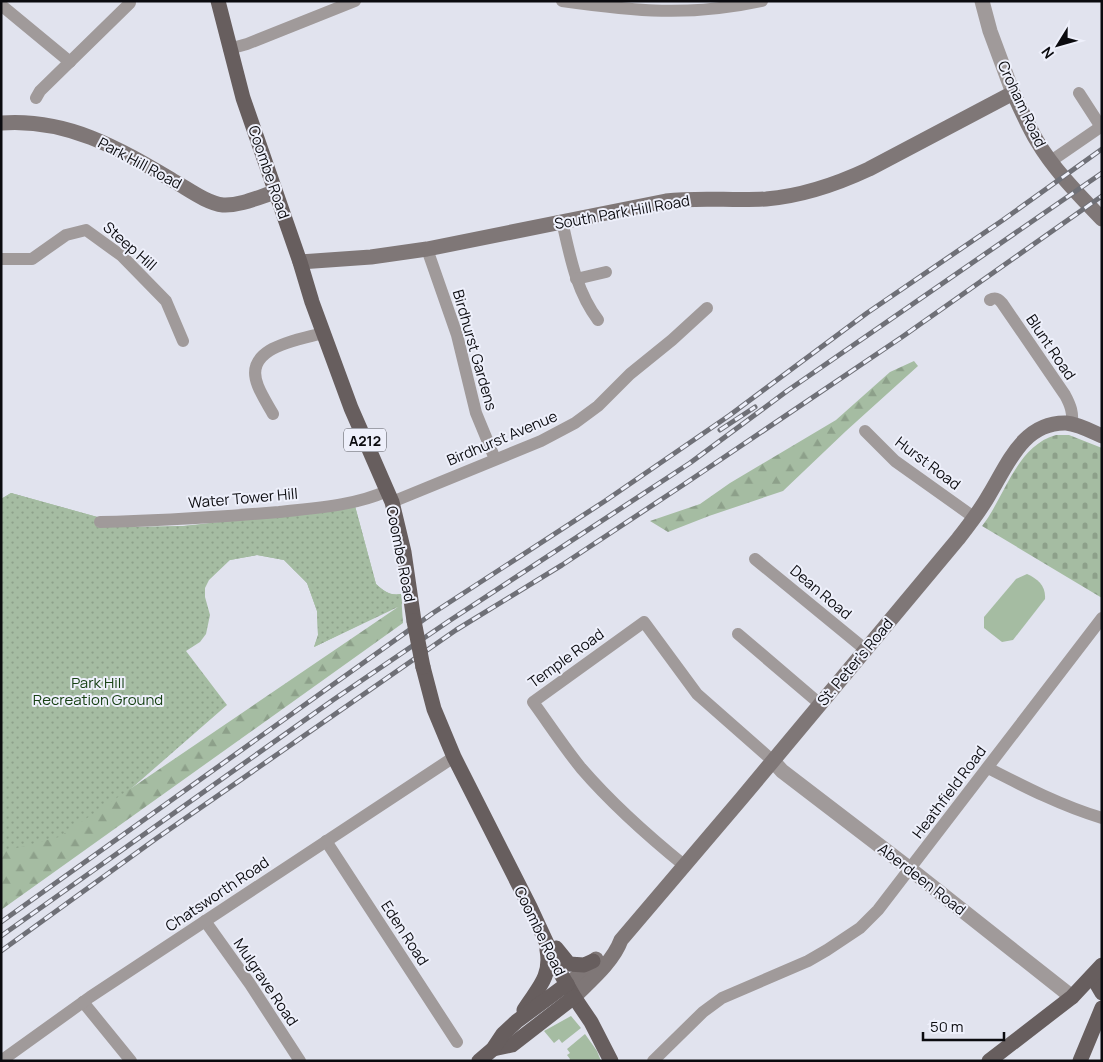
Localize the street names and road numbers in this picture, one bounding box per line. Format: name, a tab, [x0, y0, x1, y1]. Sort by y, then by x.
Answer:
street label: Croham Road	[993, 57, 1051, 151]
street label: Coombe Road	[243, 123, 295, 221]
street label: Park Hill Road	[94, 132, 186, 194]
street label: South Park Hill Road	[553, 190, 691, 234]
street label: Steep Hill	[99, 217, 161, 275]
street label: Birdhurst Gardens	[448, 287, 502, 413]
street label: Blunt Road	[1021, 310, 1081, 384]
street label: Birdhurst Avenue	[444, 405, 561, 471]
road number: A212	[344, 428, 386, 452]
street label: Hurst Road	[891, 432, 965, 494]
street label: Water Tower Hill	[187, 483, 299, 513]
street label: Coombe Road	[381, 504, 421, 604]
street label: Dean Road	[786, 560, 856, 624]
street label: St. Peter's Road	[812, 614, 898, 710]
street label: Temple Road	[524, 623, 608, 693]
street label: Heathfield Road	[907, 741, 991, 843]
street label: Aberdeen Road	[874, 838, 970, 920]
street label: Chatsworth Road	[161, 852, 273, 936]
street label: Coombe Road	[509, 883, 571, 979]
street label: Eden Road	[376, 896, 434, 970]
street label: Mulgrave Road	[229, 934, 303, 1030]

